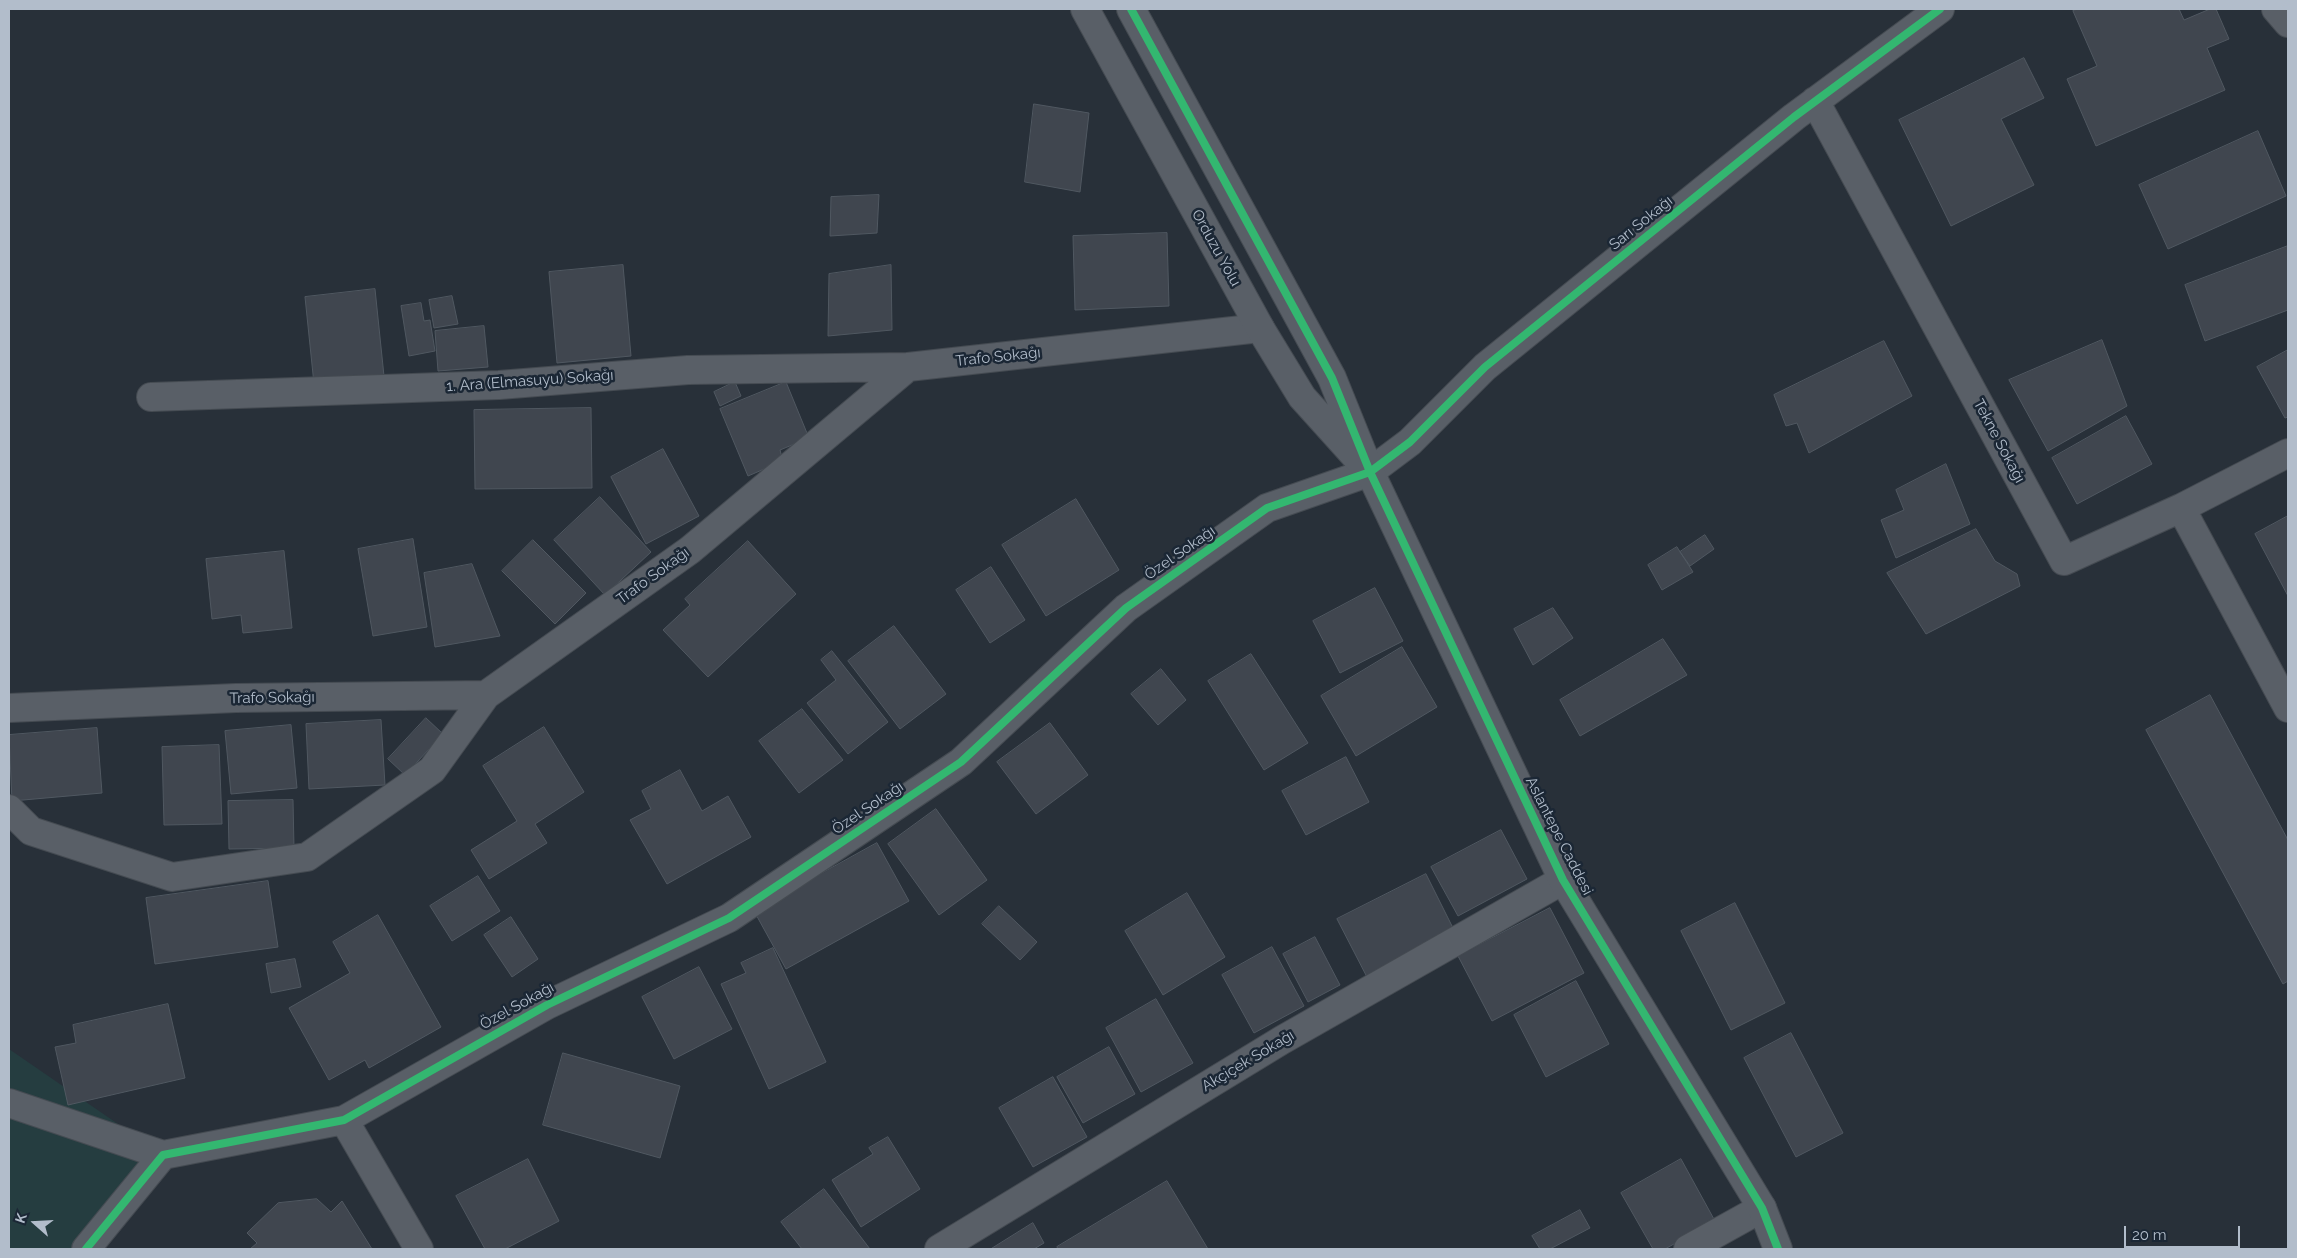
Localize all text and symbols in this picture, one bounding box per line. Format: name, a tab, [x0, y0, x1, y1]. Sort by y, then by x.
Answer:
street label: Sarı Sokağı	[1606, 192, 1676, 254]
street label: Orduzu Yolu	[1188, 206, 1244, 290]
street label: Trafo Sokağı	[955, 344, 1041, 370]
street label: 1. Ara (Elmasuyu) Sokağı	[446, 366, 614, 396]
street label: Tekne Sokağı	[1969, 396, 2029, 486]
street label: Özel Sokağı	[1141, 522, 1219, 584]
street label: Trafo Sokağı	[613, 544, 693, 608]
street label: Trafo Sokağı	[229, 688, 315, 708]
street label: Aslantepe Caddesi	[1521, 774, 1597, 898]
street label: Özel Sokağı	[829, 778, 907, 838]
street label: Özel Sokağı	[477, 978, 557, 1034]
street label: Akçiçek Sokağı	[1199, 1026, 1297, 1096]
north arrow	[10, 1198, 60, 1248]
text: K	[12, 1211, 30, 1225]
scale bar	[2127, 1216, 2243, 1248]
text: 20 m	[2132, 1226, 2167, 1244]

